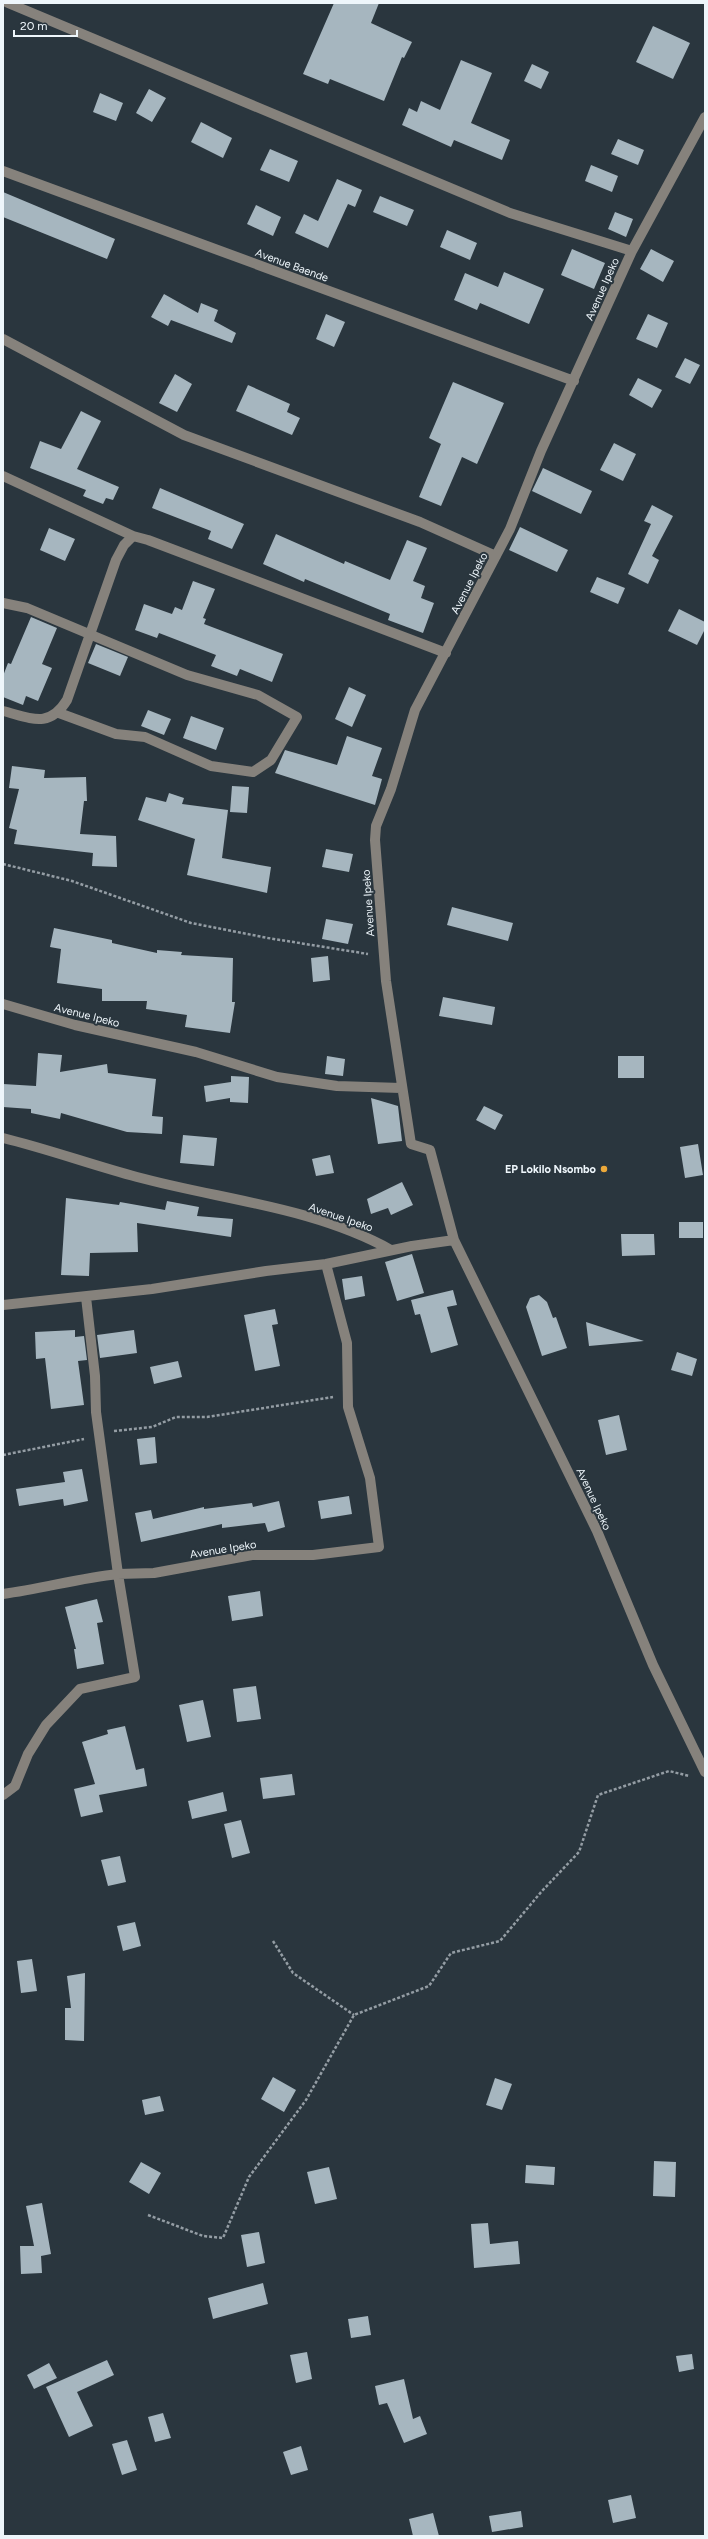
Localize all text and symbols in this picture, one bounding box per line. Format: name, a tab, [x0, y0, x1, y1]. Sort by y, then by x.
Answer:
scale bar	[14, 12, 77, 38]
text: 20 m	[20, 19, 48, 33]
street label: Avenue Baende	[254, 246, 330, 285]
street label: Avenue Ipeko	[583, 256, 622, 322]
street label: Avenue Ipeko	[448, 550, 490, 616]
street label: Avenue Ipeko	[360, 869, 377, 937]
street label: Avenue Ipeko	[53, 1001, 121, 1030]
place label: EP Lokilo Nsombo	[505, 1163, 597, 1176]
marker: EP Lokilo Nsombo	[599, 1164, 609, 1174]
street label: Avenue Ipeko	[307, 1200, 375, 1235]
street label: Avenue Ipeko	[573, 1466, 614, 1532]
street label: Avenue Ipeko	[189, 1538, 257, 1561]

